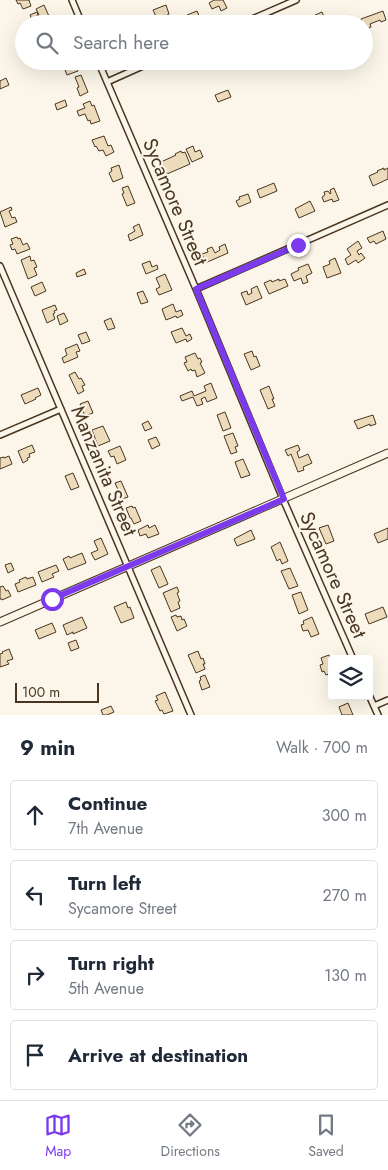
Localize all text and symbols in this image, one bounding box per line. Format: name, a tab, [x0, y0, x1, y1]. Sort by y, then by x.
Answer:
search box	[15, 15, 373, 70]
icon: search	[33, 29, 61, 57]
text: Search here	[73, 29, 169, 56]
street label: Sycamore Street	[135, 134, 215, 270]
route end	[287, 234, 310, 257]
street label: Manzanita Street	[63, 401, 145, 541]
street label: Sycamore Street	[292, 507, 374, 643]
route start	[41, 588, 64, 611]
map controls	[328, 655, 373, 700]
button: layers	[328, 655, 373, 700]
scale bar	[15, 680, 99, 703]
text: 100 m	[22, 682, 60, 702]
text: 9 min	[20, 733, 75, 763]
text: Walk · 700 m	[276, 736, 368, 759]
text: Continue	[68, 790, 147, 817]
icon: ahead	[21, 801, 49, 829]
text: 300 m	[322, 804, 367, 827]
text: 7th Avenue	[68, 817, 143, 840]
text: Turn left	[68, 870, 141, 897]
icon: left	[21, 881, 49, 909]
text: 270 m	[323, 884, 367, 907]
text: Sycamore Street	[68, 897, 177, 920]
text: Turn right	[68, 950, 154, 977]
icon: right	[21, 961, 49, 989]
text: 130 m	[324, 964, 367, 987]
text: 5th Avenue	[68, 977, 144, 1000]
icon: arrive	[21, 1041, 49, 1069]
text: Arrive at destination	[68, 1042, 248, 1069]
tab: Map	[44, 1111, 72, 1161]
tab: Directions	[161, 1111, 220, 1161]
tab: Saved	[308, 1111, 344, 1161]

